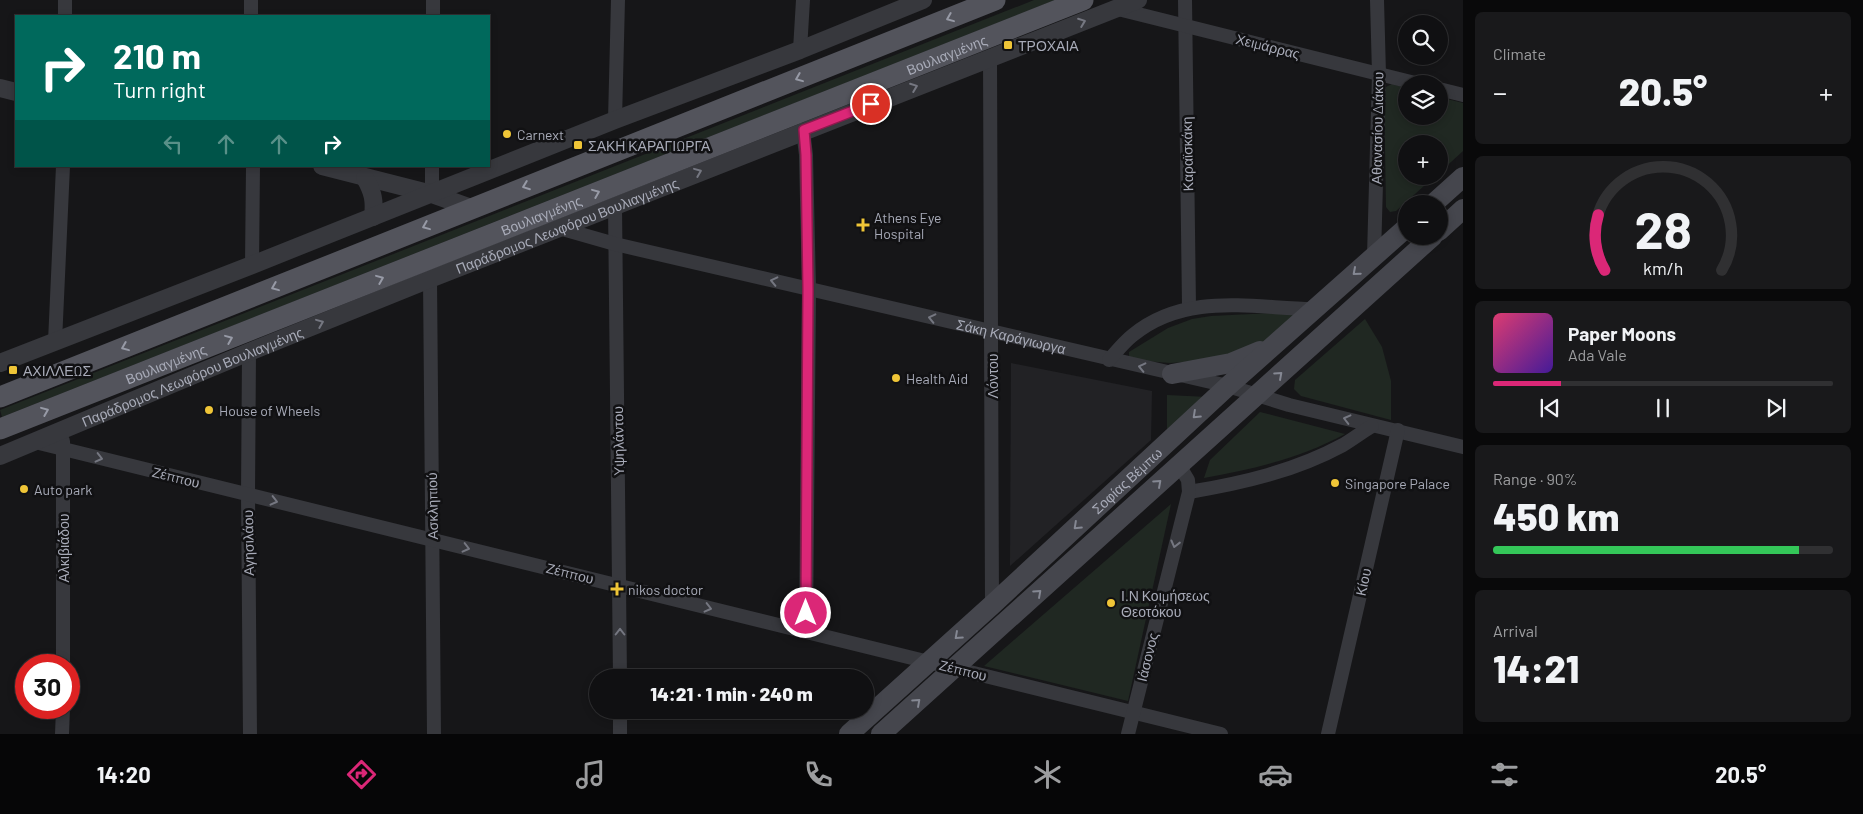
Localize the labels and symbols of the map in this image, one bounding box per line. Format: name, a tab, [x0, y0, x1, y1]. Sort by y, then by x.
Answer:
one-way arrow	[946, 12, 955, 22]
one-way arrow	[1078, 18, 1086, 28]
street label: Βουλιαγμένης	[904, 30, 990, 78]
street label: Χειμάρρας	[1234, 30, 1302, 62]
place label: ΤΡΟΧΑΙΑ	[1018, 37, 1079, 54]
marker: ΤΡΟΧΑΙΑ	[1002, 39, 1014, 51]
one-way arrow	[795, 72, 804, 82]
street label: Αθανασίου Διάκου	[1368, 72, 1386, 184]
pin	[850, 83, 892, 125]
one-way arrow	[910, 83, 918, 93]
street label: Καραϊσκάκη	[1178, 116, 1196, 192]
place label: Carnext	[517, 126, 564, 143]
marker: Carnext	[501, 128, 513, 140]
place label: ΣΑΚΗ ΚΑΡΑΓΙΩΡΓΑ	[588, 137, 711, 154]
marker: ΣΑΚΗ ΚΑΡΑΓΙΩΡΓΑ	[572, 139, 584, 151]
one-way arrow	[693, 168, 702, 178]
street label: Παράδρομος Λεωφόρου Βουλιαγμένης	[453, 173, 681, 277]
one-way arrow	[522, 180, 531, 191]
one-way arrow	[591, 189, 600, 199]
street label: Βουλιαγμένης	[498, 191, 584, 238]
place label: Athens Eye Hospital	[874, 209, 942, 242]
marker: Athens Eye Hospital	[856, 218, 870, 232]
one-way arrow	[422, 220, 431, 230]
one-way arrow	[1353, 266, 1362, 275]
one-way arrow	[375, 274, 384, 285]
one-way arrow	[770, 276, 779, 287]
one-way arrow	[271, 280, 280, 291]
one-way arrow	[928, 313, 937, 324]
street label: Σάκη Καράγιωργα	[955, 315, 1068, 357]
one-way arrow	[315, 319, 323, 329]
street label: Παράδρομος Λεωφόρου Βουλιαγμένης	[79, 323, 305, 430]
one-way arrow	[224, 334, 233, 345]
street label: Βουλιαγμένης	[123, 340, 209, 387]
one-way arrow	[121, 341, 129, 351]
street label: Λόντου	[984, 354, 1001, 398]
place label: ΑΧΙΛΛΕΩΣ	[23, 362, 92, 379]
one-way arrow	[1137, 362, 1146, 373]
marker: ΑΧΙΛΛΕΩΣ	[7, 364, 19, 376]
place label: Health Aid	[906, 370, 968, 387]
marker: Health Aid	[890, 372, 902, 384]
one-way arrow	[1274, 372, 1283, 381]
place label: House of Wheels	[219, 402, 320, 419]
marker: House of Wheels	[203, 404, 215, 416]
street label: Υψηλάντου	[609, 406, 627, 476]
one-way arrow	[40, 407, 49, 418]
one-way arrow	[1193, 409, 1202, 418]
one-way arrow	[1344, 415, 1352, 425]
street label: Σοφίας Βέμπω	[1088, 444, 1165, 517]
one-way arrow	[95, 452, 103, 462]
street label: Ζέππου	[150, 463, 202, 491]
street label: Ασκληπιού	[423, 472, 441, 540]
place label: Singapore Palace	[1345, 475, 1450, 492]
marker: Singapore Palace	[1329, 477, 1341, 489]
one-way arrow	[1153, 480, 1162, 489]
place label: Auto park	[34, 481, 92, 498]
marker: Auto park	[18, 483, 30, 495]
one-way arrow	[269, 495, 277, 505]
street label: Αγησιλάου	[239, 510, 257, 576]
street label: Αλκιβιάδου	[55, 514, 72, 582]
one-way arrow	[1074, 520, 1083, 529]
one-way arrow	[1170, 540, 1181, 549]
one-way arrow	[461, 542, 470, 553]
street label: Ζέππου	[544, 559, 596, 587]
street label: Κίου	[1352, 567, 1374, 597]
place label: nikos doctor	[628, 581, 703, 598]
marker: nikos doctor	[610, 582, 624, 596]
position arrow	[779, 586, 831, 638]
place label: Ι.Ν Κοιμήσεως Θεοτόκου	[1121, 587, 1210, 620]
one-way arrow	[1033, 590, 1042, 599]
marker: Ι.Ν Κοιμήσεως Θεοτόκου	[1105, 597, 1117, 609]
one-way arrow	[704, 602, 713, 613]
one-way arrow	[615, 628, 625, 636]
one-way arrow	[955, 630, 964, 639]
street label: Ιάσονος	[1133, 630, 1161, 683]
speed limit sign: 30	[15, 654, 80, 719]
street label: Ζέππου	[937, 656, 989, 684]
one-way arrow	[912, 698, 921, 707]

